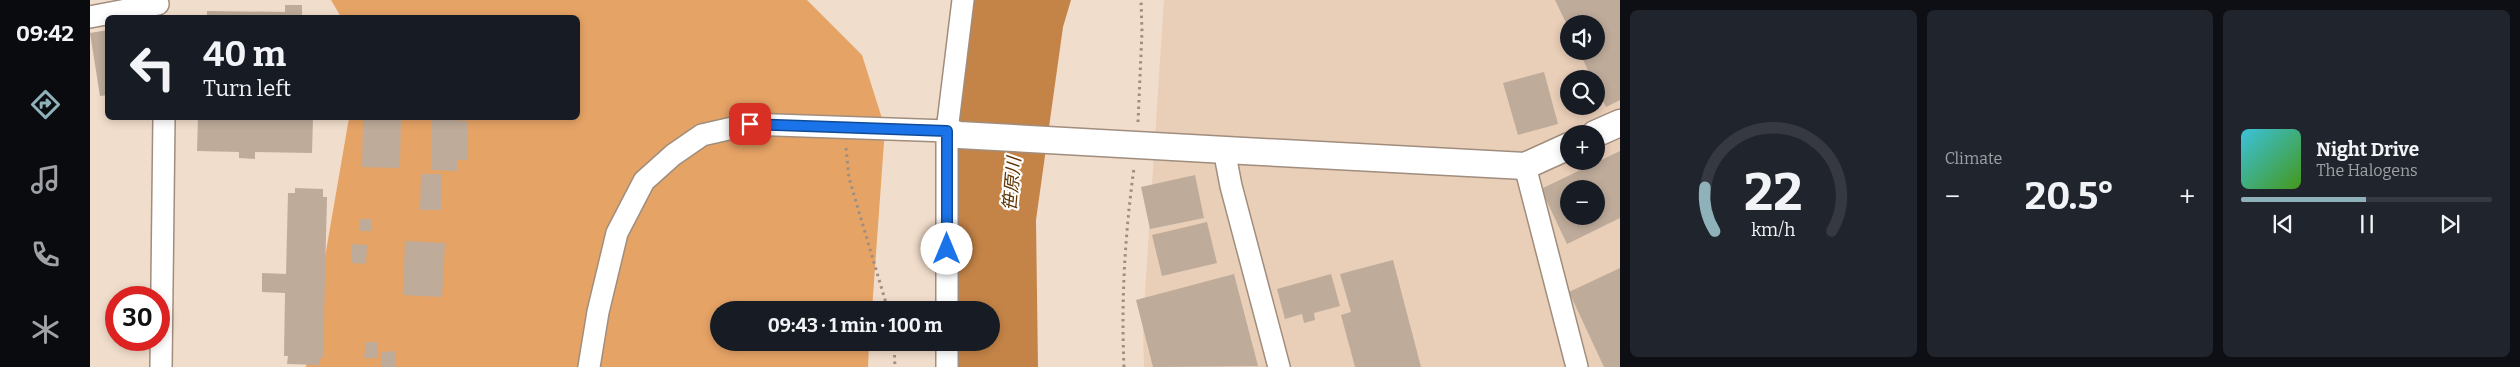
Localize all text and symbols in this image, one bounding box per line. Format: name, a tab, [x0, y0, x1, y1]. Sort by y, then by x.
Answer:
map controls	[1560, 15, 1605, 225]
button: sound	[1560, 15, 1605, 60]
text: 09:42	[16, 20, 74, 47]
text: 40 m	[203, 33, 286, 75]
icon: left	[120, 35, 185, 100]
button: search	[1560, 70, 1605, 115]
text: Turn left	[203, 75, 291, 102]
icon: directions	[28, 87, 63, 122]
pin	[729, 103, 771, 145]
icon: arrive	[736, 110, 764, 138]
button: +	[1560, 125, 1605, 170]
text: Night Drive	[2316, 138, 2419, 161]
text: Climate	[1945, 149, 2002, 168]
water label: 笹原川	[999, 154, 1025, 212]
text: 22	[1744, 161, 1803, 224]
text: The Halogens	[2316, 161, 2418, 180]
icon: music	[28, 162, 63, 197]
text: 20.5°	[2025, 173, 2115, 219]
button: −	[1560, 180, 1605, 225]
text: −	[1945, 180, 1960, 213]
text: +	[2179, 180, 2195, 213]
icon: previous	[2269, 210, 2297, 238]
icon: pause	[2353, 210, 2381, 238]
icon: next	[2436, 210, 2464, 238]
text: km/h	[1751, 219, 1795, 241]
position arrow	[920, 222, 972, 274]
icon: phone	[28, 237, 63, 272]
speed limit sign: 30	[105, 286, 170, 351]
icon: climate	[28, 312, 63, 347]
text: 09:43 · 1 min · 100 m	[768, 314, 942, 337]

